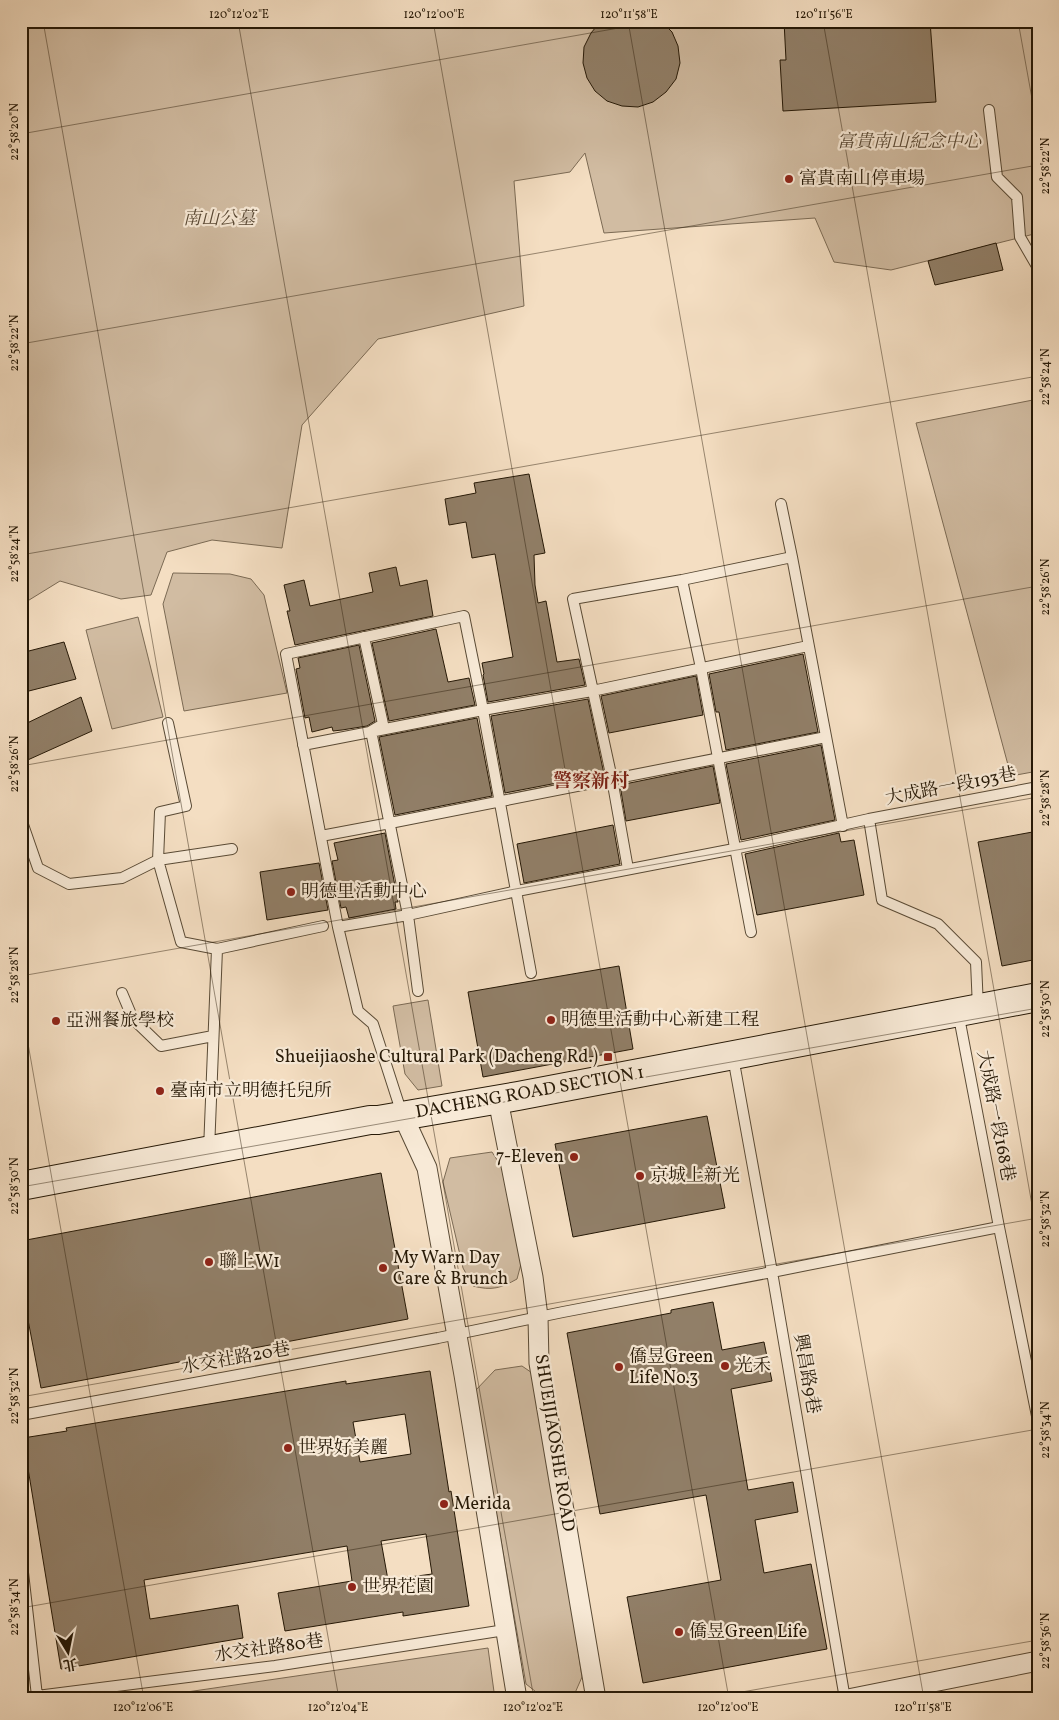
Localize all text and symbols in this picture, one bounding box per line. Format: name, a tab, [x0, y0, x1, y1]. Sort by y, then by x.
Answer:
text: 120°12'02"E	[209, 7, 269, 23]
text: 120°12'00"E	[403, 7, 465, 23]
text: 120°11'58"E	[600, 7, 658, 23]
text: 120°11'56"E	[795, 7, 853, 23]
text: 22°58'20"N	[7, 103, 23, 161]
park label: 富貴南山紀念中心	[837, 130, 982, 155]
text: 22°58'22"N	[1038, 137, 1054, 194]
place label: 富貴南山停車場	[799, 167, 925, 192]
marker: 富貴南山停車場	[783, 173, 795, 185]
park label: 南山公墓	[183, 207, 258, 232]
text: 22°58'22"N	[7, 314, 23, 371]
text: 22°58'24"N	[1038, 348, 1054, 406]
text: 22°58'24"N	[7, 525, 23, 583]
text: 22°58'26"N	[1038, 559, 1054, 615]
text: 22°58'26"N	[7, 736, 23, 792]
street label: 大成路一段193巷	[883, 762, 1019, 812]
district label: 警察新村	[553, 769, 629, 795]
text: 22°58'28"N	[1038, 769, 1054, 826]
place label: 明德里活動中心	[301, 880, 427, 905]
marker: 明德里活動中心	[285, 886, 297, 898]
text: 22°58'28"N	[7, 946, 23, 1003]
text: 22°58'30"N	[1038, 980, 1054, 1038]
place label: 明德里活動中心新建工程	[561, 1008, 759, 1033]
place label: 亞洲餐旅學校	[66, 1009, 174, 1034]
marker: 明德里活動中心新建工程	[545, 1014, 557, 1026]
marker: 亞洲餐旅學校	[50, 1015, 62, 1027]
place label: Shueijiaoshe Cultural Park (Dacheng Rd.)	[275, 1045, 598, 1070]
street label: 大成路一段168巷	[970, 1048, 1020, 1184]
marker: Shueijiaoshe Cultural Park (Dacheng Rd.)	[602, 1051, 614, 1063]
street label: DACHENG ROAD SECTION 1	[414, 1061, 646, 1125]
place label: 臺南市立明德托兒所	[170, 1079, 332, 1104]
marker: 臺南市立明德托兒所	[154, 1085, 166, 1097]
place label: 7-Eleven	[496, 1145, 564, 1170]
marker: 7-Eleven	[568, 1151, 580, 1163]
text: 22°58'30"N	[7, 1157, 23, 1215]
place label: 京城上新光	[650, 1164, 740, 1189]
marker: 京城上新光	[634, 1170, 646, 1182]
text: 22°58'32"N	[1038, 1191, 1054, 1247]
place label: My Warn Day Care & Brunch	[393, 1246, 509, 1292]
place label: 聯上W1	[219, 1250, 280, 1275]
marker: 聯上W1	[203, 1256, 215, 1268]
marker: My Warn Day Care & Brunch	[377, 1262, 389, 1274]
street label: 興昌路9巷	[787, 1332, 825, 1416]
street label: 水交社路20巷	[180, 1337, 292, 1381]
place label: 僑昱Green Life No.3	[629, 1345, 714, 1391]
street label: SHUEIJIAOSHE ROAD	[528, 1352, 580, 1534]
place label: 光禾	[735, 1354, 771, 1379]
marker: 光禾	[719, 1360, 731, 1372]
marker: 僑昱Green Life No.3	[613, 1361, 625, 1373]
text: 22°58'32"N	[7, 1368, 23, 1424]
text: 22°58'34"N	[1038, 1401, 1054, 1459]
place label: 世界好美麗	[298, 1436, 388, 1461]
marker: 世界好美麗	[282, 1442, 294, 1454]
place label: Merida	[454, 1492, 511, 1517]
marker: Merida	[438, 1498, 450, 1510]
place label: 世界花園	[362, 1575, 434, 1600]
text: 22°58'34"N	[7, 1578, 23, 1636]
marker: 世界花園	[346, 1581, 358, 1593]
text: 22°58'36"N	[1038, 1613, 1054, 1669]
place label: 僑昱Green Life	[689, 1620, 807, 1645]
marker: 僑昱Green Life	[673, 1626, 685, 1638]
north arrow	[42, 1628, 92, 1678]
street label: 水交社路80巷	[213, 1629, 325, 1669]
text: 北	[61, 1653, 79, 1674]
text: 120°12'06"E	[113, 1700, 173, 1716]
text: 120°12'04"E	[308, 1700, 368, 1716]
text: 120°12'02"E	[503, 1700, 563, 1716]
text: 120°12'00"E	[697, 1700, 759, 1716]
text: 120°11'58"E	[894, 1700, 952, 1716]

